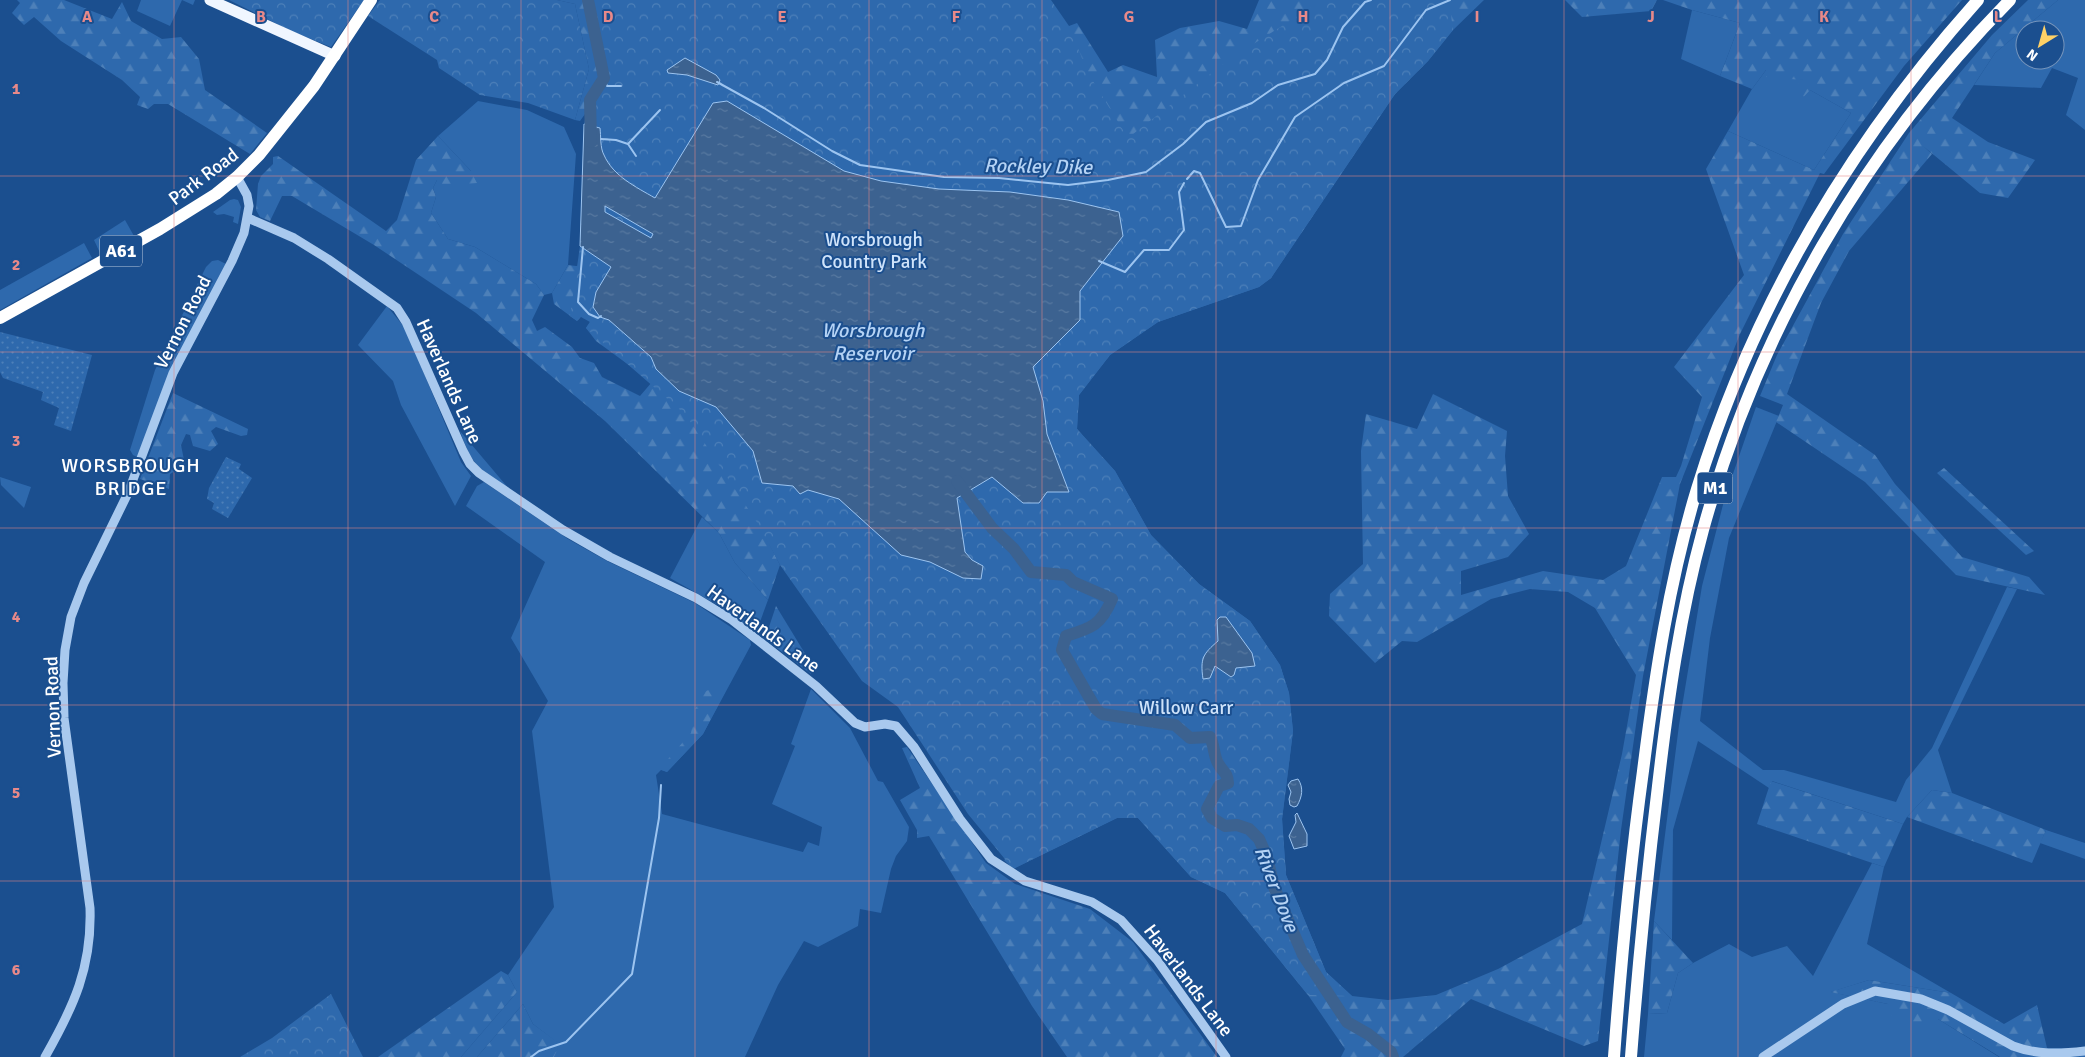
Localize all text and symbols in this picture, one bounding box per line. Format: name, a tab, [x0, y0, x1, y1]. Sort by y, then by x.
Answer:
text: A	[82, 7, 93, 27]
text: B	[256, 7, 266, 27]
text: C	[429, 7, 439, 27]
text: D	[603, 7, 614, 27]
text: E	[777, 7, 787, 27]
text: F	[952, 7, 961, 27]
text: G	[1124, 7, 1134, 27]
text: H	[1298, 7, 1308, 27]
text: I	[1474, 7, 1480, 27]
text: J	[1647, 7, 1655, 27]
text: K	[1819, 7, 1829, 27]
text: L	[1994, 7, 2003, 27]
north arrow	[2015, 20, 2065, 70]
text: N	[2023, 45, 2041, 65]
text: 1	[12, 79, 21, 99]
street label: Park Road	[164, 143, 243, 211]
water label: Rockley Dike	[984, 153, 1093, 180]
park label: Worsbrough Country Park	[821, 228, 927, 274]
road number: A61	[100, 236, 142, 266]
text: 2	[12, 255, 20, 275]
street label: Vernon Road	[149, 272, 217, 373]
street label: Haverlands Lane	[411, 315, 487, 448]
water label: Worsbrough Reservoir	[821, 318, 926, 366]
text: 3	[12, 431, 20, 451]
district label: WORSBROUGH BRIDGE	[61, 453, 201, 501]
road number: M1	[1698, 472, 1732, 503]
street label: Haverlands Lane	[702, 580, 825, 678]
text: 4	[12, 607, 21, 627]
street label: Vernon Road	[39, 656, 67, 758]
park label: Willow Carr	[1139, 696, 1233, 720]
text: 5	[12, 783, 20, 803]
water label: River Dove	[1249, 843, 1305, 937]
street label: Haverlands Lane	[1138, 920, 1238, 1042]
text: 6	[12, 960, 21, 980]

